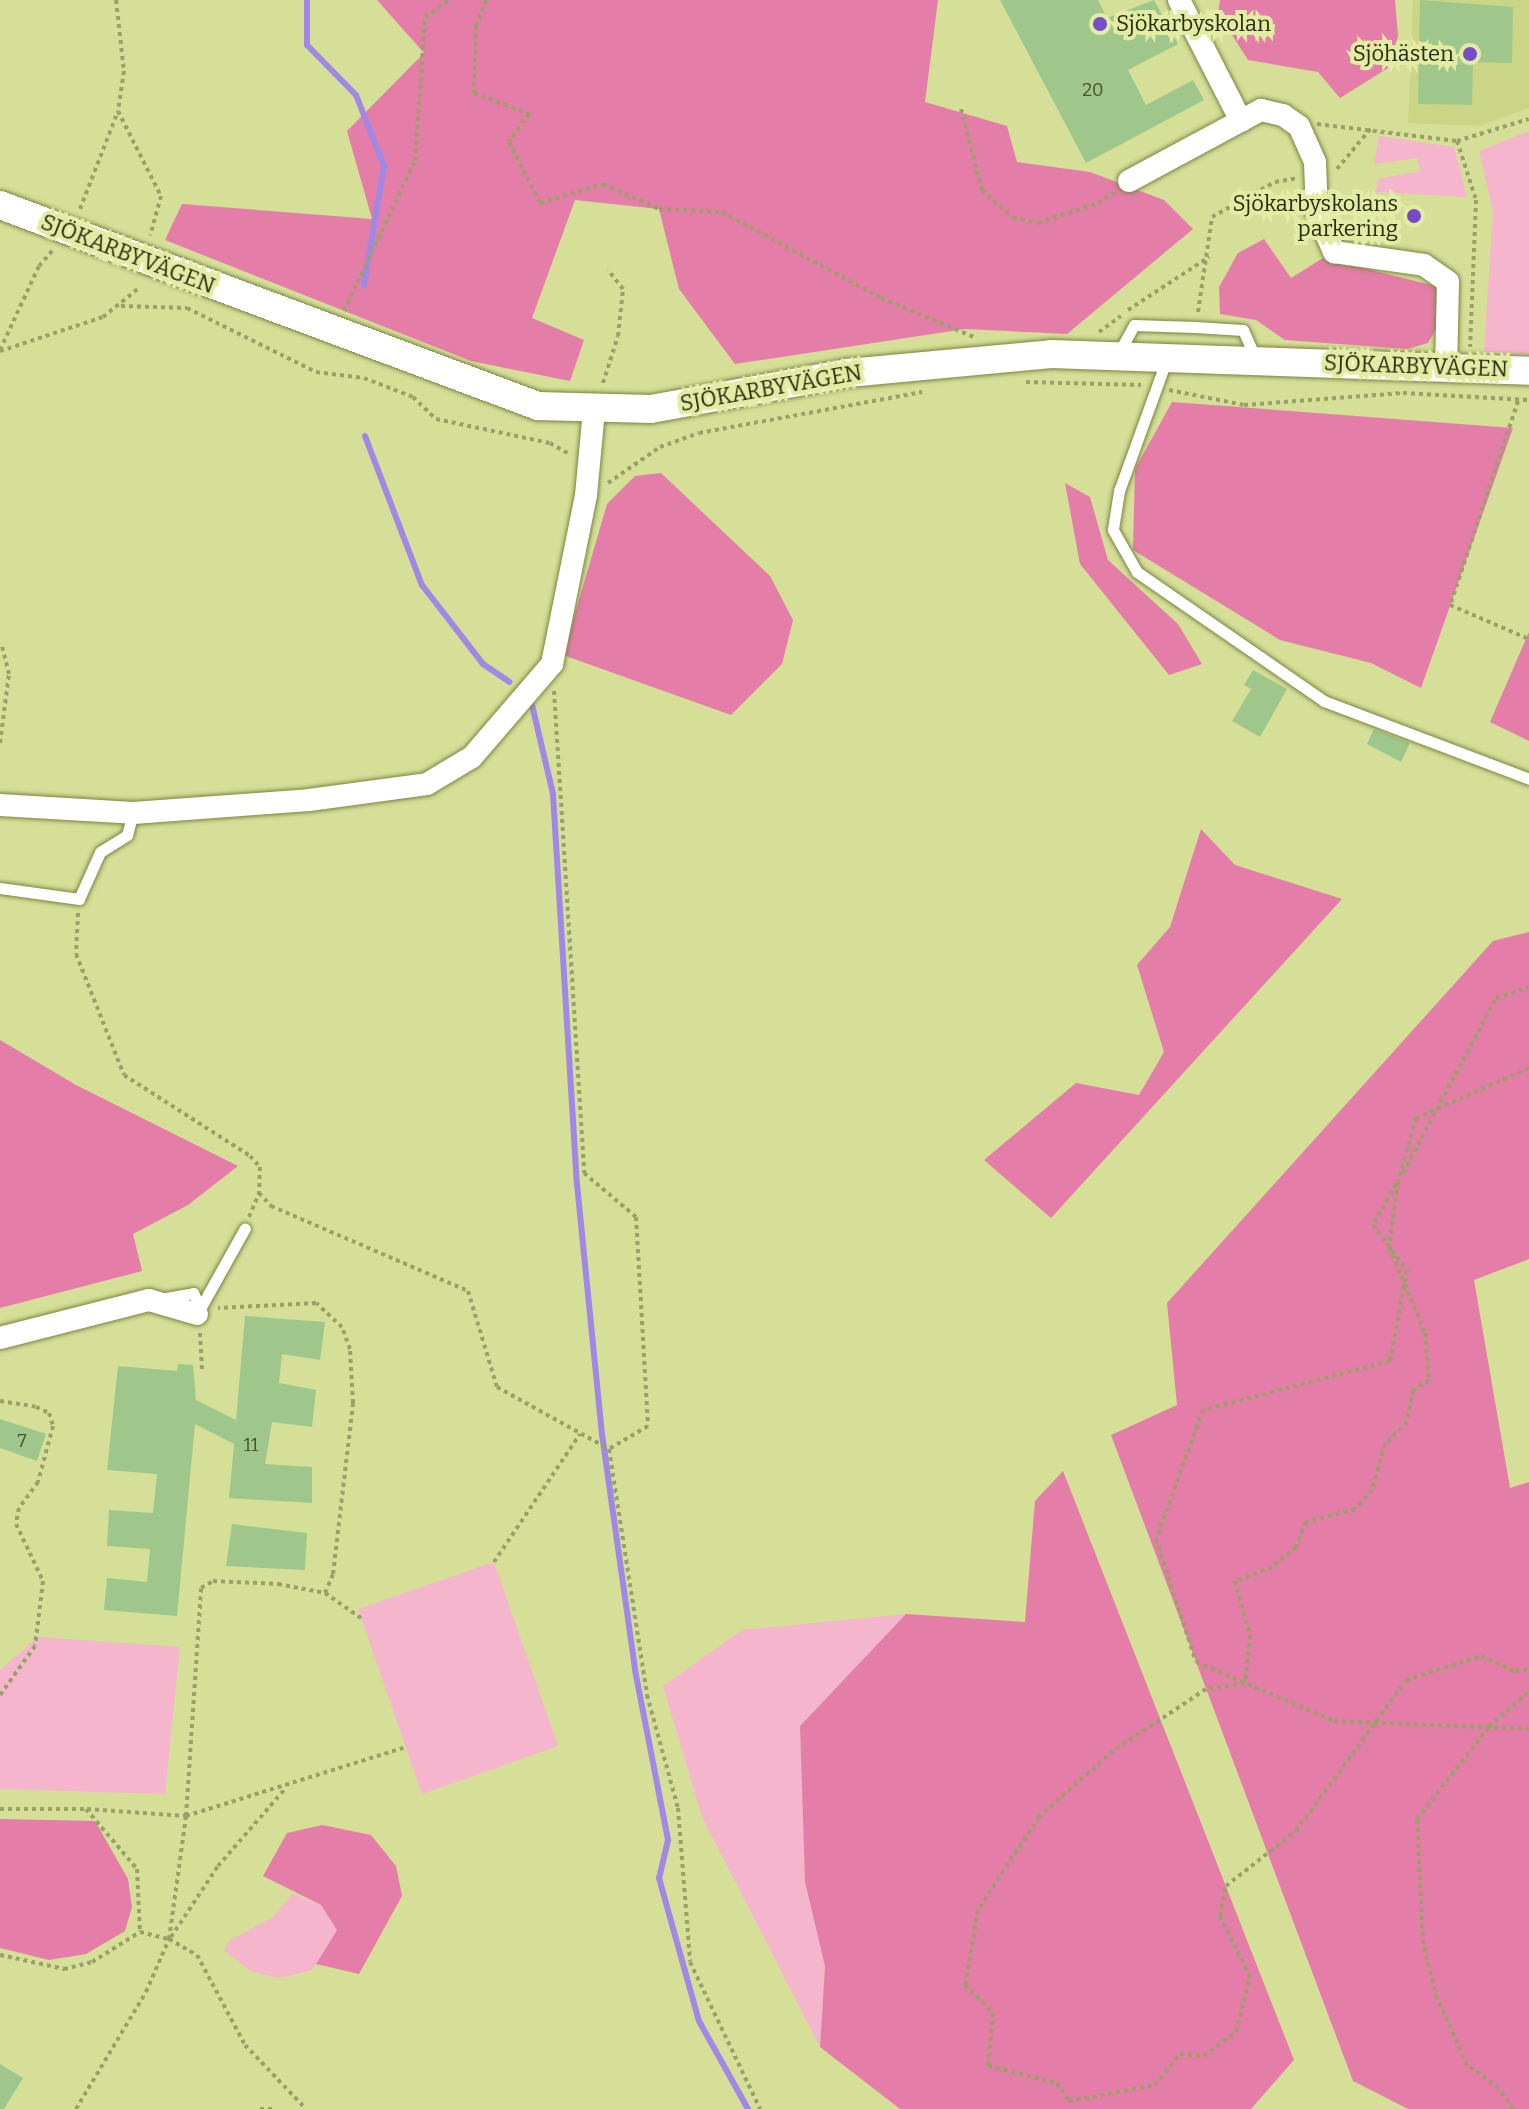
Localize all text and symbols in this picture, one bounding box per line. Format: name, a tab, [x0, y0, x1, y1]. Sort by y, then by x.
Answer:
place label: Sjökarbyskolan	[1116, 11, 1271, 37]
marker: Sjökarbyskolan	[1091, 15, 1109, 33]
place label: Sjöhästen	[1353, 41, 1454, 67]
marker: Sjöhästen	[1461, 45, 1479, 63]
house number: 20	[1082, 79, 1104, 101]
place label: Sjökarbyskolans parkering	[1233, 190, 1398, 242]
marker: Sjökarbyskolans parkering	[1405, 207, 1423, 225]
street label: SJÖKARBYVÄGEN	[37, 209, 219, 299]
street label: SJÖKARBYVÄGEN	[1323, 350, 1509, 382]
street label: SJÖKARBYVÄGEN	[678, 359, 864, 417]
house number: 7	[17, 1430, 27, 1452]
house number: 11	[244, 1434, 258, 1456]

